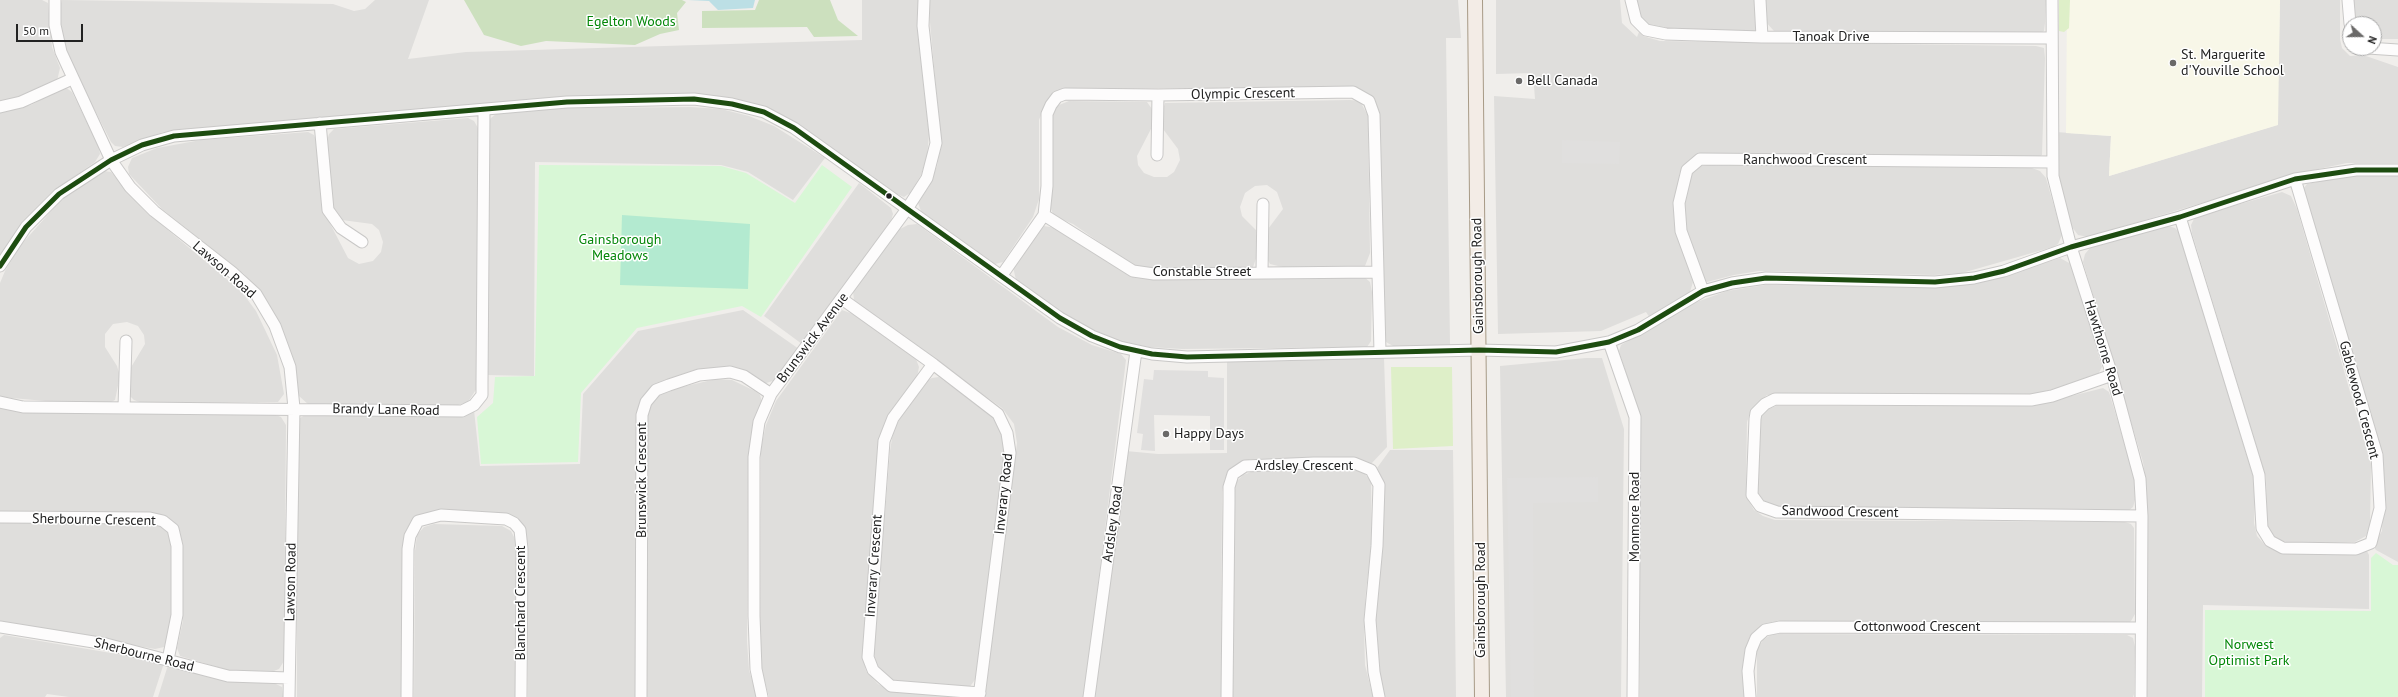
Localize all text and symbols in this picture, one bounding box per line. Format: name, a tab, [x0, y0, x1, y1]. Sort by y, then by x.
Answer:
park label: Egelton Woods	[586, 14, 676, 30]
scale bar	[18, 16, 85, 42]
north arrow	[2342, 16, 2382, 56]
text: 50 m	[23, 23, 49, 38]
street label: Tanoak Drive	[1792, 29, 1870, 45]
text: N	[2364, 34, 2380, 46]
place label: St. Marguerite d'Youville School	[2181, 47, 2284, 80]
marker: St. Marguerite d'Youville School	[2168, 58, 2178, 68]
place label: Bell Canada	[1527, 73, 1598, 89]
marker: Bell Canada	[1514, 76, 1524, 86]
street label: Olympic Crescent	[1191, 85, 1295, 103]
street label: Ranchwood Crescent	[1743, 152, 1867, 168]
unlabelled marker	[884, 191, 894, 201]
street label: Gainsborough Road	[1469, 218, 1487, 334]
park label: Gainsborough Meadows	[579, 232, 661, 264]
street label: Lawson Road	[189, 238, 259, 302]
street label: Constable Street	[1153, 264, 1251, 280]
street label: Brunswick Avenue	[774, 290, 852, 386]
street label: Hawthorne Road	[2080, 298, 2126, 398]
street label: Gablewood Crescent	[2335, 339, 2383, 461]
street label: Brandy Lane Road	[332, 401, 440, 419]
street label: Brunswick Crescent	[634, 422, 650, 538]
place label: Happy Days	[1174, 426, 1244, 442]
marker: Happy Days	[1161, 429, 1171, 439]
street label: Inverary Road	[991, 452, 1017, 536]
street label: Ardsley Crescent	[1255, 458, 1353, 474]
street label: Monmore Road	[1627, 472, 1643, 562]
street label: Ardsley Road	[1099, 485, 1127, 563]
street label: Sandwood Crescent	[1781, 503, 1899, 521]
street label: Sherbourne Crescent	[32, 511, 156, 529]
street label: Inverary Crescent	[862, 514, 886, 618]
street label: Gainsborough Road	[1473, 542, 1489, 658]
street label: Lawson Road	[282, 543, 300, 621]
street label: Blanchard Crescent	[513, 546, 529, 660]
street label: Cottonwood Crescent	[1854, 619, 1980, 635]
street label: Sherbourne Road	[92, 634, 196, 676]
park label: Norwest Optimist Park	[2209, 637, 2289, 670]

